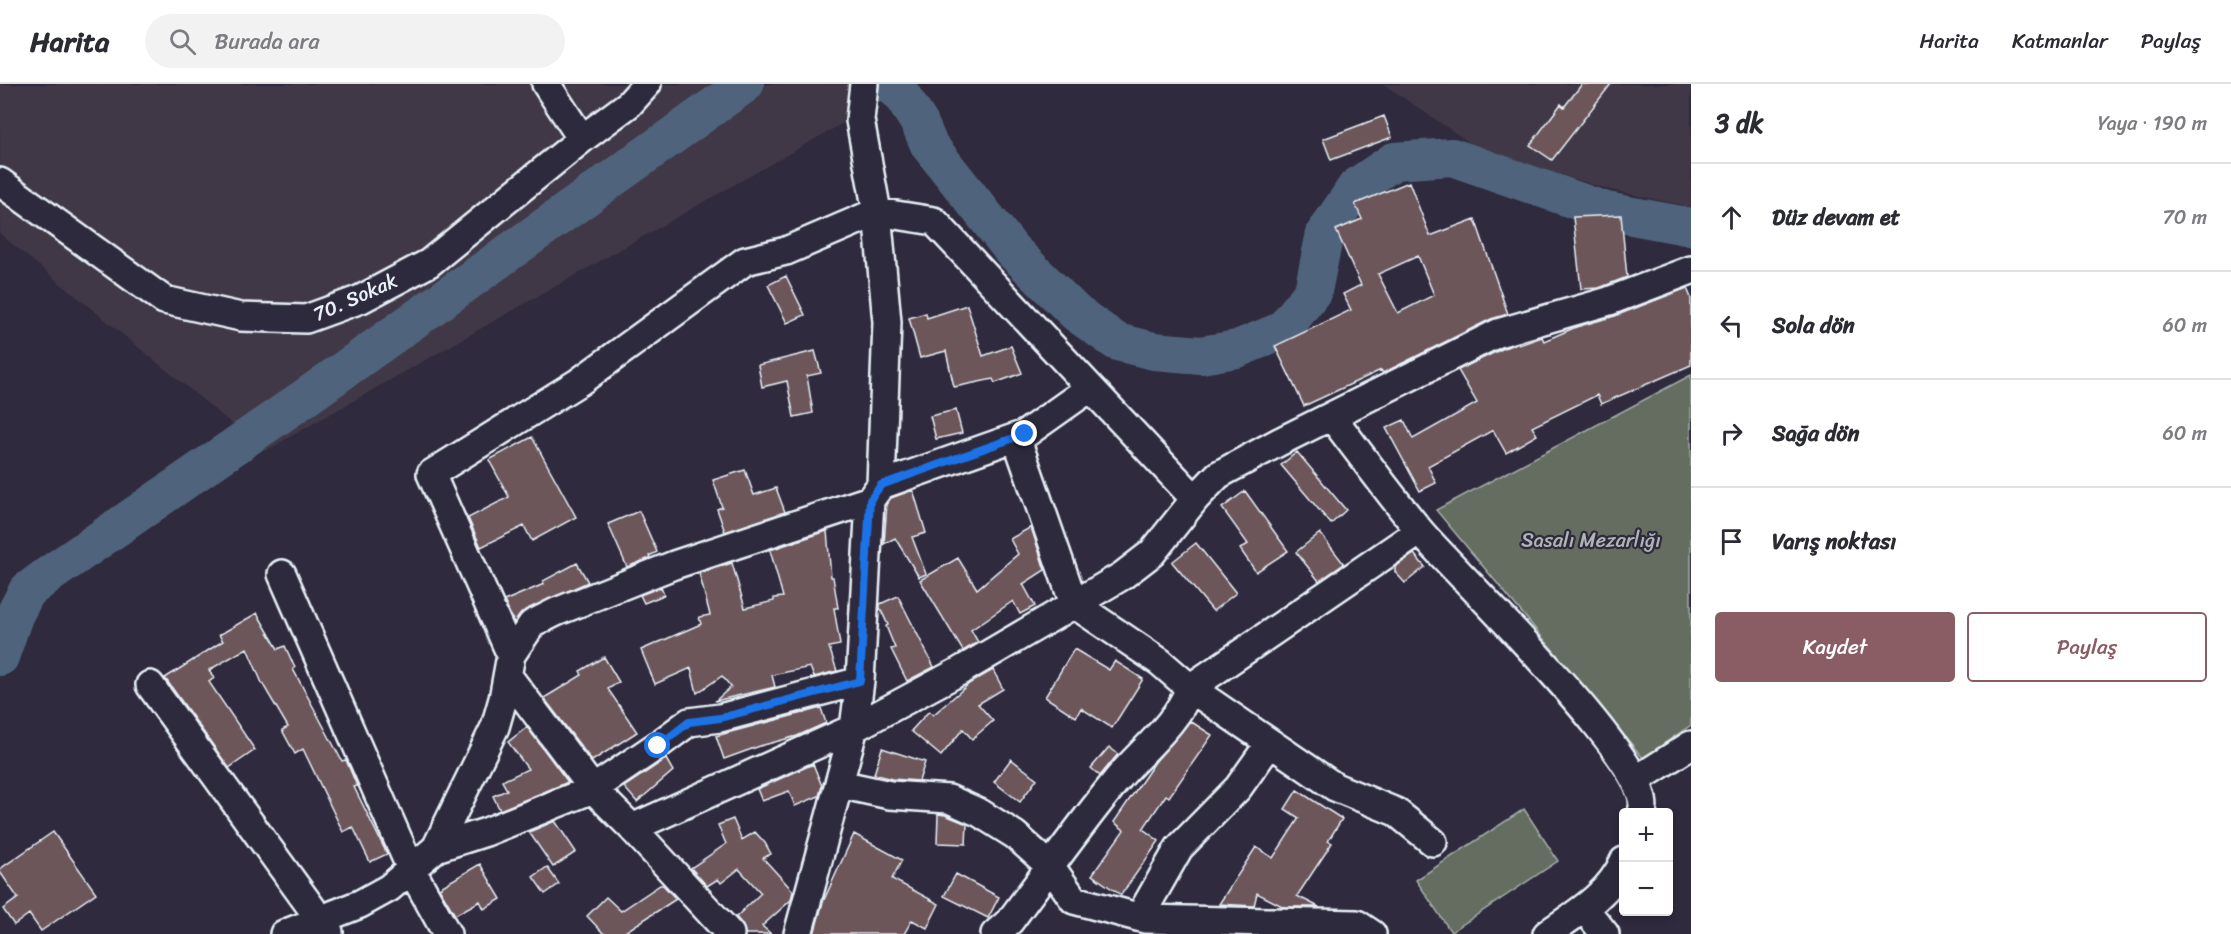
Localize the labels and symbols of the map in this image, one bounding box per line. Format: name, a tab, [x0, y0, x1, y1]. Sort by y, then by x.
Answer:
street label: 70. Sokak	[307, 263, 403, 332]
route end	[1011, 420, 1037, 446]
park label: Sasalı Mezarlığı	[1521, 523, 1661, 558]
route start	[644, 732, 670, 758]

